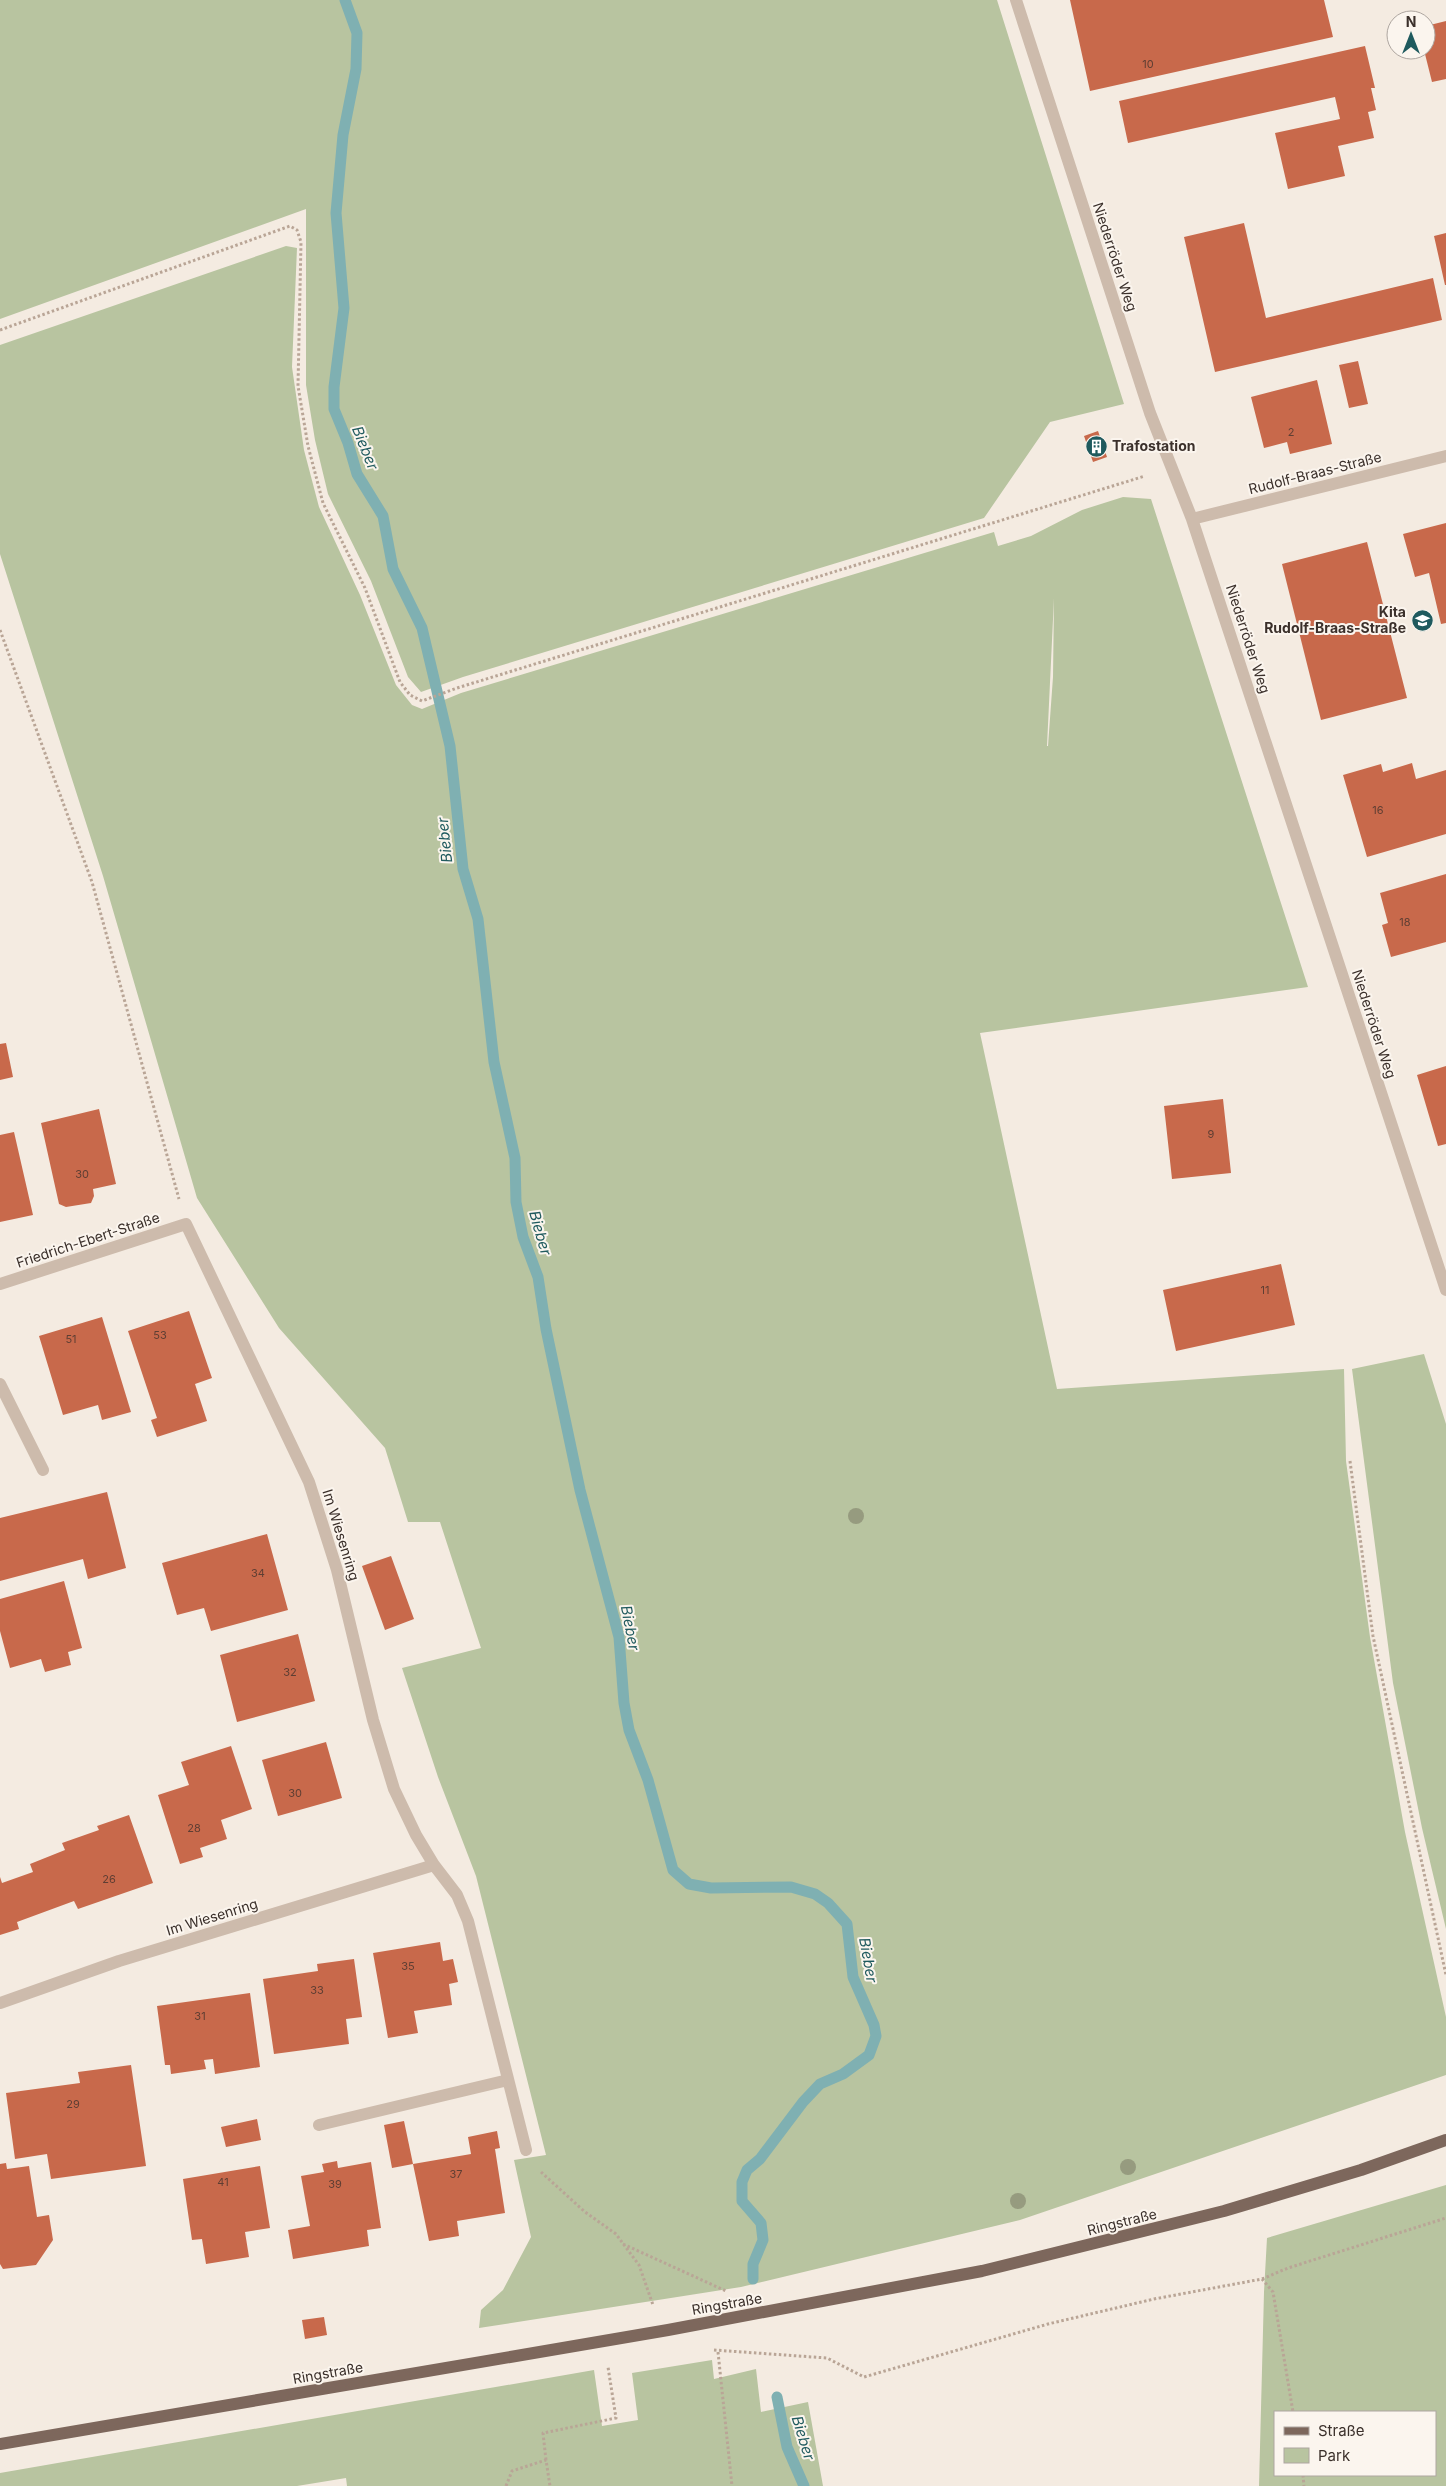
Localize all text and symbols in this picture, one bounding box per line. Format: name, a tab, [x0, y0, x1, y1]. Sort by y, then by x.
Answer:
north arrow	[1386, 10, 1436, 60]
text: N	[1406, 13, 1416, 30]
house number: 10	[1142, 57, 1154, 71]
street label: Niederröder Weg	[1090, 200, 1141, 313]
water label: Bieber	[348, 423, 383, 473]
house number: 2	[1288, 425, 1294, 439]
building icon: Trafostation	[1084, 434, 1108, 458]
place label: Trafostation	[1112, 437, 1195, 454]
street label: Rudolf-Braas-Straße	[1247, 448, 1383, 497]
street label: Niederröder Weg	[1223, 582, 1274, 695]
place label: Kita Rudolf-Braas-Straße	[1264, 603, 1406, 636]
school or university icon: Kita Rudolf-Braas-Straße	[1410, 608, 1434, 632]
house number: 16	[1372, 803, 1384, 817]
water label: Bieber	[433, 816, 456, 864]
house number: 18	[1399, 915, 1411, 929]
street label: Niederröder Weg	[1349, 967, 1400, 1080]
house number: 9	[1208, 1127, 1215, 1141]
house number: 30	[75, 1167, 89, 1181]
street label: Friedrich-Ebert-Straße	[14, 1208, 162, 1271]
water label: Bieber	[525, 1208, 556, 1258]
house number: 11	[1261, 1283, 1269, 1297]
house number: 53	[153, 1328, 167, 1342]
house number: 51	[65, 1332, 77, 1346]
street label: Im Wiesenring	[319, 1487, 363, 1583]
house number: 34	[251, 1566, 265, 1580]
water label: Bieber	[617, 1604, 644, 1652]
house number: 32	[283, 1665, 297, 1679]
house number: 30	[288, 1786, 302, 1800]
house number: 28	[187, 1821, 201, 1835]
house number: 26	[102, 1872, 116, 1886]
street label: Im Wiesenring	[164, 1895, 260, 1939]
water label: Bieber	[855, 1936, 882, 1984]
house number: 35	[401, 1959, 415, 1973]
house number: 33	[310, 1983, 324, 1997]
house number: 31	[194, 2009, 206, 2023]
house number: 29	[66, 2097, 80, 2111]
house number: 37	[449, 2167, 463, 2181]
house number: 41	[217, 2175, 229, 2189]
house number: 39	[328, 2177, 342, 2191]
street label: Ringstraße	[1085, 2205, 1158, 2238]
street label: Ringstraße	[690, 2289, 763, 2318]
street label: Ringstraße	[291, 2358, 364, 2387]
legend	[1274, 2411, 1436, 2476]
water label: Bieber	[788, 2413, 819, 2463]
text: Straße	[1318, 2421, 1365, 2440]
text: Park	[1318, 2446, 1351, 2465]

